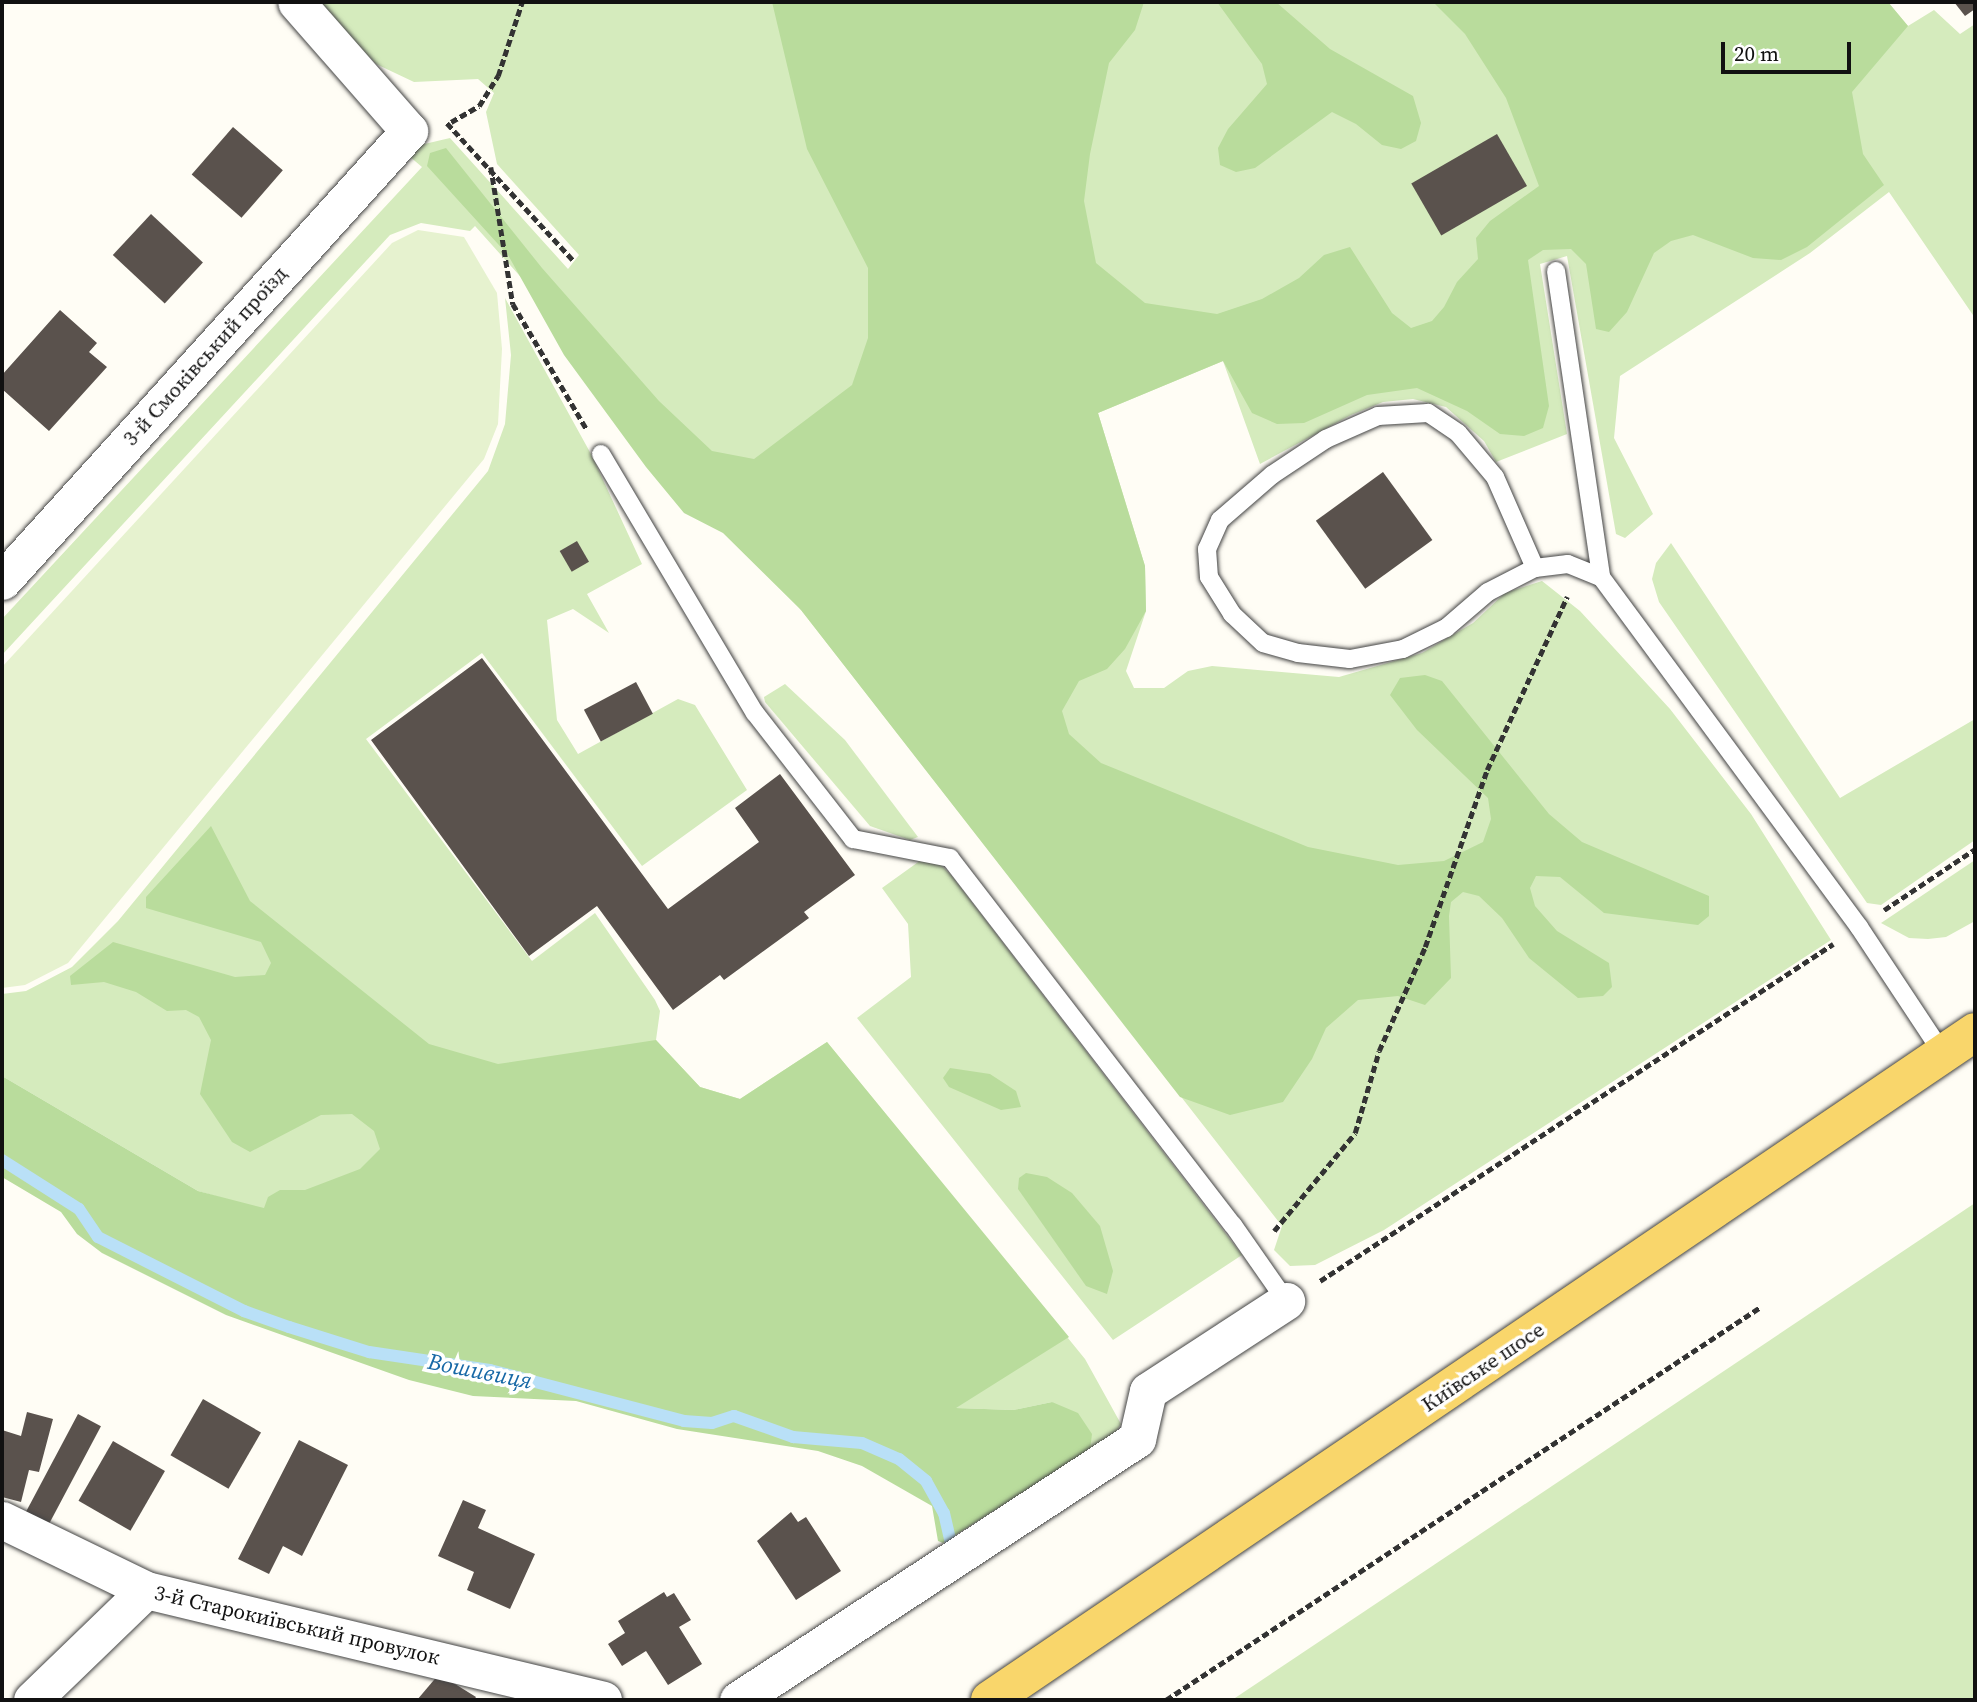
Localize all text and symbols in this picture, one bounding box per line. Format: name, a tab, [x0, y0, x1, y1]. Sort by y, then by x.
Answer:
scale bar	[1725, 28, 1854, 72]
text: 20 m	[1734, 39, 1779, 68]
street label: 3-й Смоківський проїзд	[118, 261, 292, 451]
street label: Київське шосе	[1417, 1317, 1549, 1417]
water label: Вошивиця	[426, 1347, 534, 1395]
street label: 3-й Старокиївський провулок	[152, 1580, 442, 1670]

